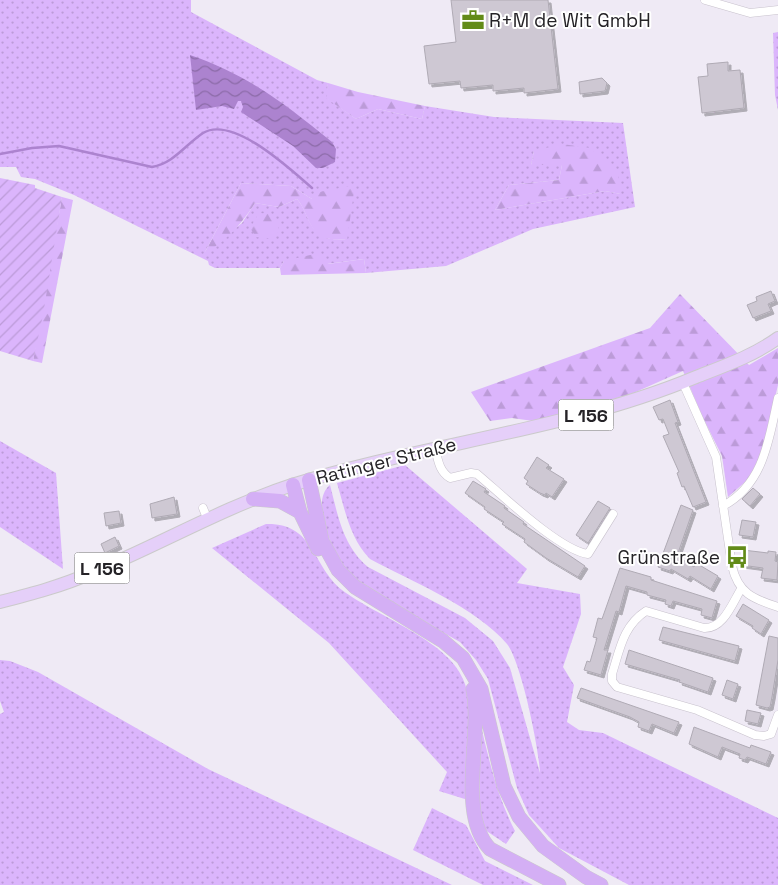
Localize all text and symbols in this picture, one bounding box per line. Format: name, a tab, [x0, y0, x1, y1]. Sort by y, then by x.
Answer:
office icon: R+M de Wit GmbH	[460, 7, 486, 33]
place label: R+M de Wit GmbH	[489, 8, 651, 33]
road number: L 156	[558, 400, 614, 430]
street label: Ratinger Straße	[313, 431, 459, 491]
bus stop icon: Grünstraße	[724, 544, 750, 570]
place label: Grünstraße	[618, 545, 720, 570]
road number: L 156	[74, 552, 130, 584]

